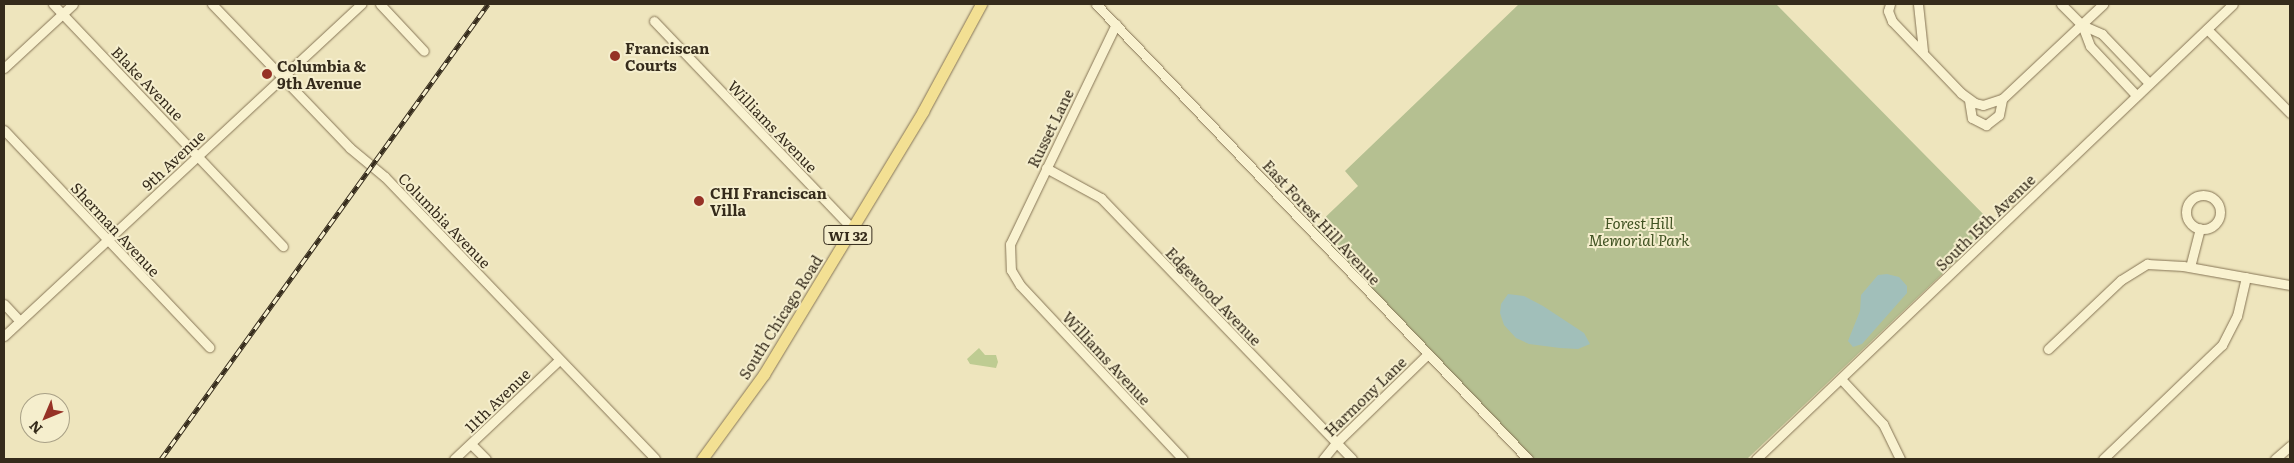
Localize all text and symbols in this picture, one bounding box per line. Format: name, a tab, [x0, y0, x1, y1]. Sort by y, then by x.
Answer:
place label: Franciscan Courts	[625, 38, 709, 73]
street label: Blake Avenue	[108, 42, 188, 124]
marker: Franciscan Courts	[609, 50, 621, 62]
place label: Columbia & 9th Avenue	[277, 56, 366, 91]
marker: Columbia & 9th Avenue	[261, 68, 273, 80]
street label: Williams Avenue	[725, 76, 821, 176]
street label: Russet Lane	[1023, 86, 1077, 170]
street label: 9th Avenue	[138, 126, 208, 194]
street label: East Forest Hill Avenue	[1260, 156, 1384, 288]
street label: Columbia Avenue	[395, 169, 495, 271]
street label: South 15th Avenue	[1932, 170, 2038, 274]
street label: Sherman Avenue	[68, 178, 164, 280]
place label: CHI Franciscan Villa	[710, 183, 827, 218]
marker: CHI Franciscan Villa	[692, 194, 706, 208]
park label: Forest Hill Memorial Park	[1589, 213, 1689, 248]
road number: WI 32	[823, 224, 873, 246]
street label: Edgewood Avenue	[1163, 243, 1265, 349]
street label: South Chicago Road	[735, 252, 825, 382]
street label: Williams Avenue	[1059, 308, 1155, 408]
street label: Harmony Lane	[1320, 353, 1410, 439]
street label: 11th Avenue	[461, 364, 533, 436]
north arrow	[20, 393, 70, 443]
text: N	[24, 417, 46, 439]

